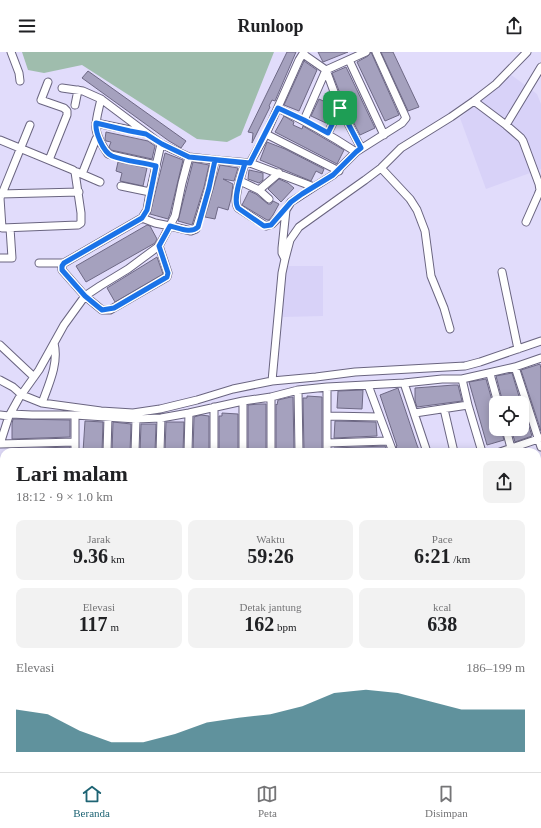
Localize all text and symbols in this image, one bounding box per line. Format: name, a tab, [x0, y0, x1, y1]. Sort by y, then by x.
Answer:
icon: menu	[16, 15, 38, 37]
icon: share	[503, 15, 525, 37]
text: Runloop	[237, 16, 304, 36]
pin	[323, 91, 357, 125]
icon: arrive	[329, 97, 351, 119]
map controls	[489, 396, 529, 436]
button: locate	[489, 396, 529, 436]
text: Lari malam	[16, 461, 128, 486]
button: share	[483, 461, 525, 503]
text: 18:12 · 9 × 1.0 km	[16, 489, 113, 504]
text: Jarak	[87, 533, 110, 545]
text: Waktu	[256, 533, 285, 545]
text: Pace	[432, 533, 453, 545]
text: 9.36	[73, 545, 108, 567]
text: 59:26	[247, 545, 294, 567]
text: 6:21	[414, 545, 451, 567]
text: km	[108, 553, 125, 565]
text: /km	[451, 553, 470, 565]
text: Elevasi	[83, 601, 115, 613]
text: Detak jantung	[239, 601, 302, 613]
text: kcal	[433, 601, 451, 613]
text: 117	[79, 613, 108, 635]
text: 162	[244, 613, 274, 635]
text: 638	[427, 613, 457, 635]
text: m	[108, 621, 119, 633]
text: bpm	[274, 621, 297, 633]
text: Elevasi	[16, 660, 54, 675]
text: 186–199 m	[466, 660, 525, 675]
tab: Beranda	[73, 783, 110, 819]
tab: Peta	[256, 783, 278, 819]
tab: Disimpan	[425, 783, 468, 819]

